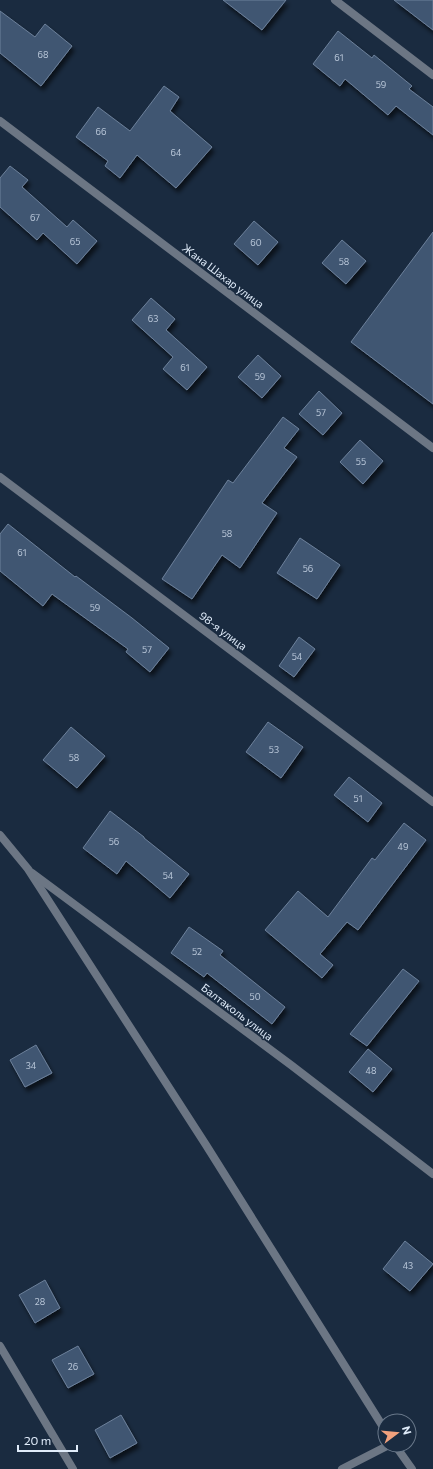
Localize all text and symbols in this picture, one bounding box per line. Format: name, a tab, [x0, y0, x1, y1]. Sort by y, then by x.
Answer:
house number: 68	[38, 49, 48, 60]
house number: 61	[334, 52, 344, 63]
house number: 59	[376, 79, 386, 90]
house number: 66	[96, 126, 106, 137]
house number: 64	[171, 147, 182, 158]
house number: 67	[30, 212, 40, 223]
house number: 65	[70, 236, 80, 247]
house number: 60	[250, 237, 262, 248]
street label: Жана Шахар улица	[180, 241, 267, 310]
house number: 58	[339, 256, 349, 267]
house number: 63	[148, 313, 158, 324]
house number: 61	[180, 362, 190, 373]
house number: 59	[255, 371, 265, 382]
house number: 57	[316, 407, 326, 418]
house number: 55	[356, 456, 366, 467]
house number: 58	[222, 528, 232, 539]
house number: 61	[17, 547, 27, 558]
house number: 56	[303, 563, 313, 574]
house number: 59	[90, 602, 100, 613]
street label: 98-я улица	[197, 609, 250, 653]
house number: 57	[142, 644, 152, 655]
house number: 54	[292, 651, 303, 662]
house number: 53	[269, 744, 279, 755]
house number: 58	[69, 752, 79, 763]
house number: 51	[353, 793, 363, 804]
house number: 56	[109, 836, 119, 847]
house number: 49	[398, 841, 408, 852]
house number: 54	[163, 870, 174, 881]
house number: 52	[192, 946, 202, 957]
street label: Балтаколь улица	[199, 980, 276, 1043]
house number: 50	[249, 991, 261, 1002]
house number: 34	[26, 1060, 37, 1071]
house number: 48	[366, 1065, 376, 1076]
house number: 43	[403, 1260, 413, 1271]
house number: 28	[35, 1296, 45, 1307]
house number: 26	[68, 1361, 78, 1372]
north arrow	[377, 1413, 417, 1453]
text: N	[400, 1424, 414, 1436]
scale bar	[18, 1427, 77, 1453]
text: 20 m	[24, 1433, 51, 1447]

